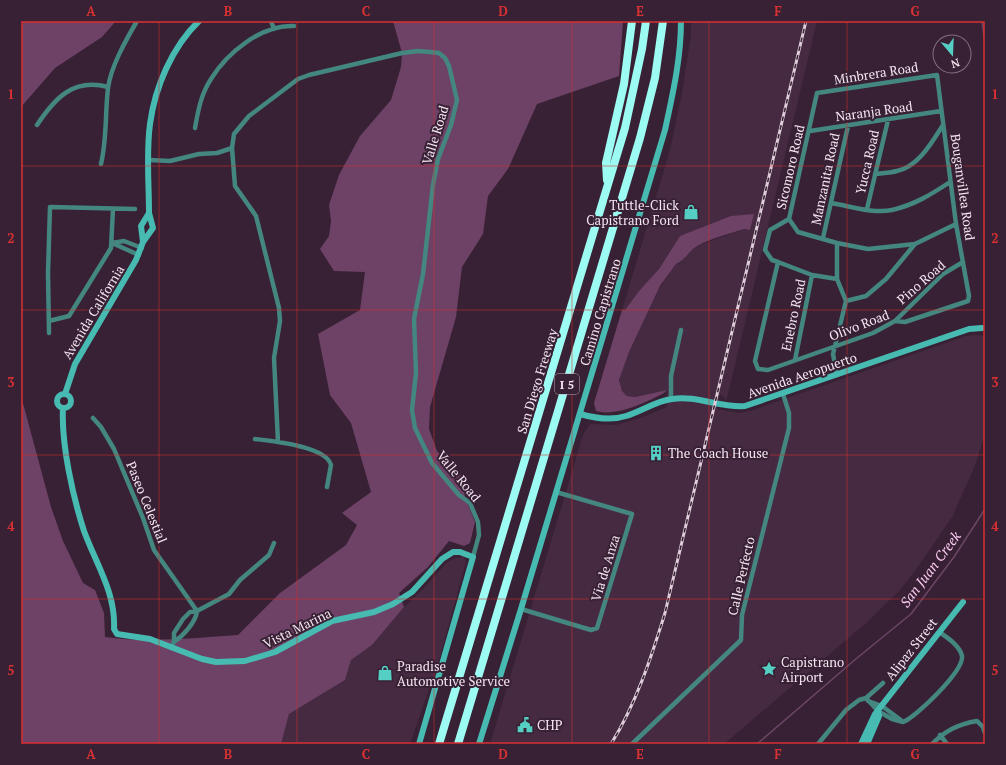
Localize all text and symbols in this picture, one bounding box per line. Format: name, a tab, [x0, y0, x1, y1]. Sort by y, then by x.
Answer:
text: A	[86, 2, 96, 20]
text: B	[224, 2, 232, 20]
text: C	[362, 2, 370, 20]
text: D	[498, 2, 508, 20]
text: E	[636, 2, 644, 20]
text: F	[774, 2, 782, 20]
text: G	[910, 2, 920, 20]
north arrow	[932, 34, 972, 74]
text: N	[948, 55, 961, 72]
street label: Minbrera Road	[832, 57, 920, 89]
text: 1	[7, 85, 15, 103]
text: 1	[991, 85, 999, 103]
street label: Naranja Road	[834, 97, 914, 125]
street label: Valle Road	[417, 103, 453, 167]
street label: Sicomoro Road	[771, 123, 809, 211]
street label: Yucca Road	[851, 128, 883, 196]
street label: Manzanita Road	[806, 131, 844, 227]
street label: Bouganvillea Road	[947, 133, 979, 241]
place label: Tuttle-Click Capistrano Ford	[586, 196, 679, 229]
shop icon: Tuttle-Click Capistrano Ford	[682, 203, 700, 221]
text: 2	[7, 229, 15, 247]
text: 2	[991, 229, 999, 247]
street label: Camino Capistrano	[575, 256, 625, 368]
street label: Pino Road	[893, 256, 949, 308]
street label: Avenida California	[58, 261, 128, 362]
street label: Enebro Road	[777, 277, 809, 353]
street label: Olivo Road	[826, 305, 892, 345]
street label: San Diego Freeway	[512, 326, 562, 436]
street label: Avenida Aeropuerto	[745, 348, 859, 402]
text: 3	[7, 373, 15, 391]
text: 3	[991, 373, 999, 391]
road number: I 5	[555, 374, 579, 394]
building icon: The Coach House	[647, 444, 665, 462]
place label: The Coach House	[668, 444, 768, 462]
street label: Valle Road	[433, 447, 485, 505]
street label: Paseo Celestial	[122, 458, 172, 546]
text: 4	[7, 517, 15, 535]
text: 4	[991, 517, 999, 535]
water label: San Juan Creek	[895, 527, 965, 611]
street label: Via de Anza	[586, 532, 624, 603]
street label: Calle Perfecto	[723, 535, 759, 617]
street label: Vista Marina	[260, 603, 335, 652]
street label: Alipaz Street	[881, 614, 941, 684]
place label: Capistrano Airport	[781, 653, 844, 686]
place label: Paradise Automotive Service	[397, 657, 510, 690]
place icon: Capistrano Airport	[760, 660, 778, 678]
text: 5	[7, 661, 15, 679]
text: 5	[991, 661, 999, 679]
shop icon: Paradise Automotive Service	[376, 664, 394, 682]
public building icon: CHP	[516, 716, 534, 734]
place label: CHP	[537, 716, 563, 734]
text: A	[86, 745, 96, 763]
text: B	[224, 745, 232, 763]
text: C	[362, 745, 370, 763]
text: D	[498, 745, 508, 763]
text: E	[636, 745, 644, 763]
text: F	[774, 745, 782, 763]
text: G	[910, 745, 920, 763]

